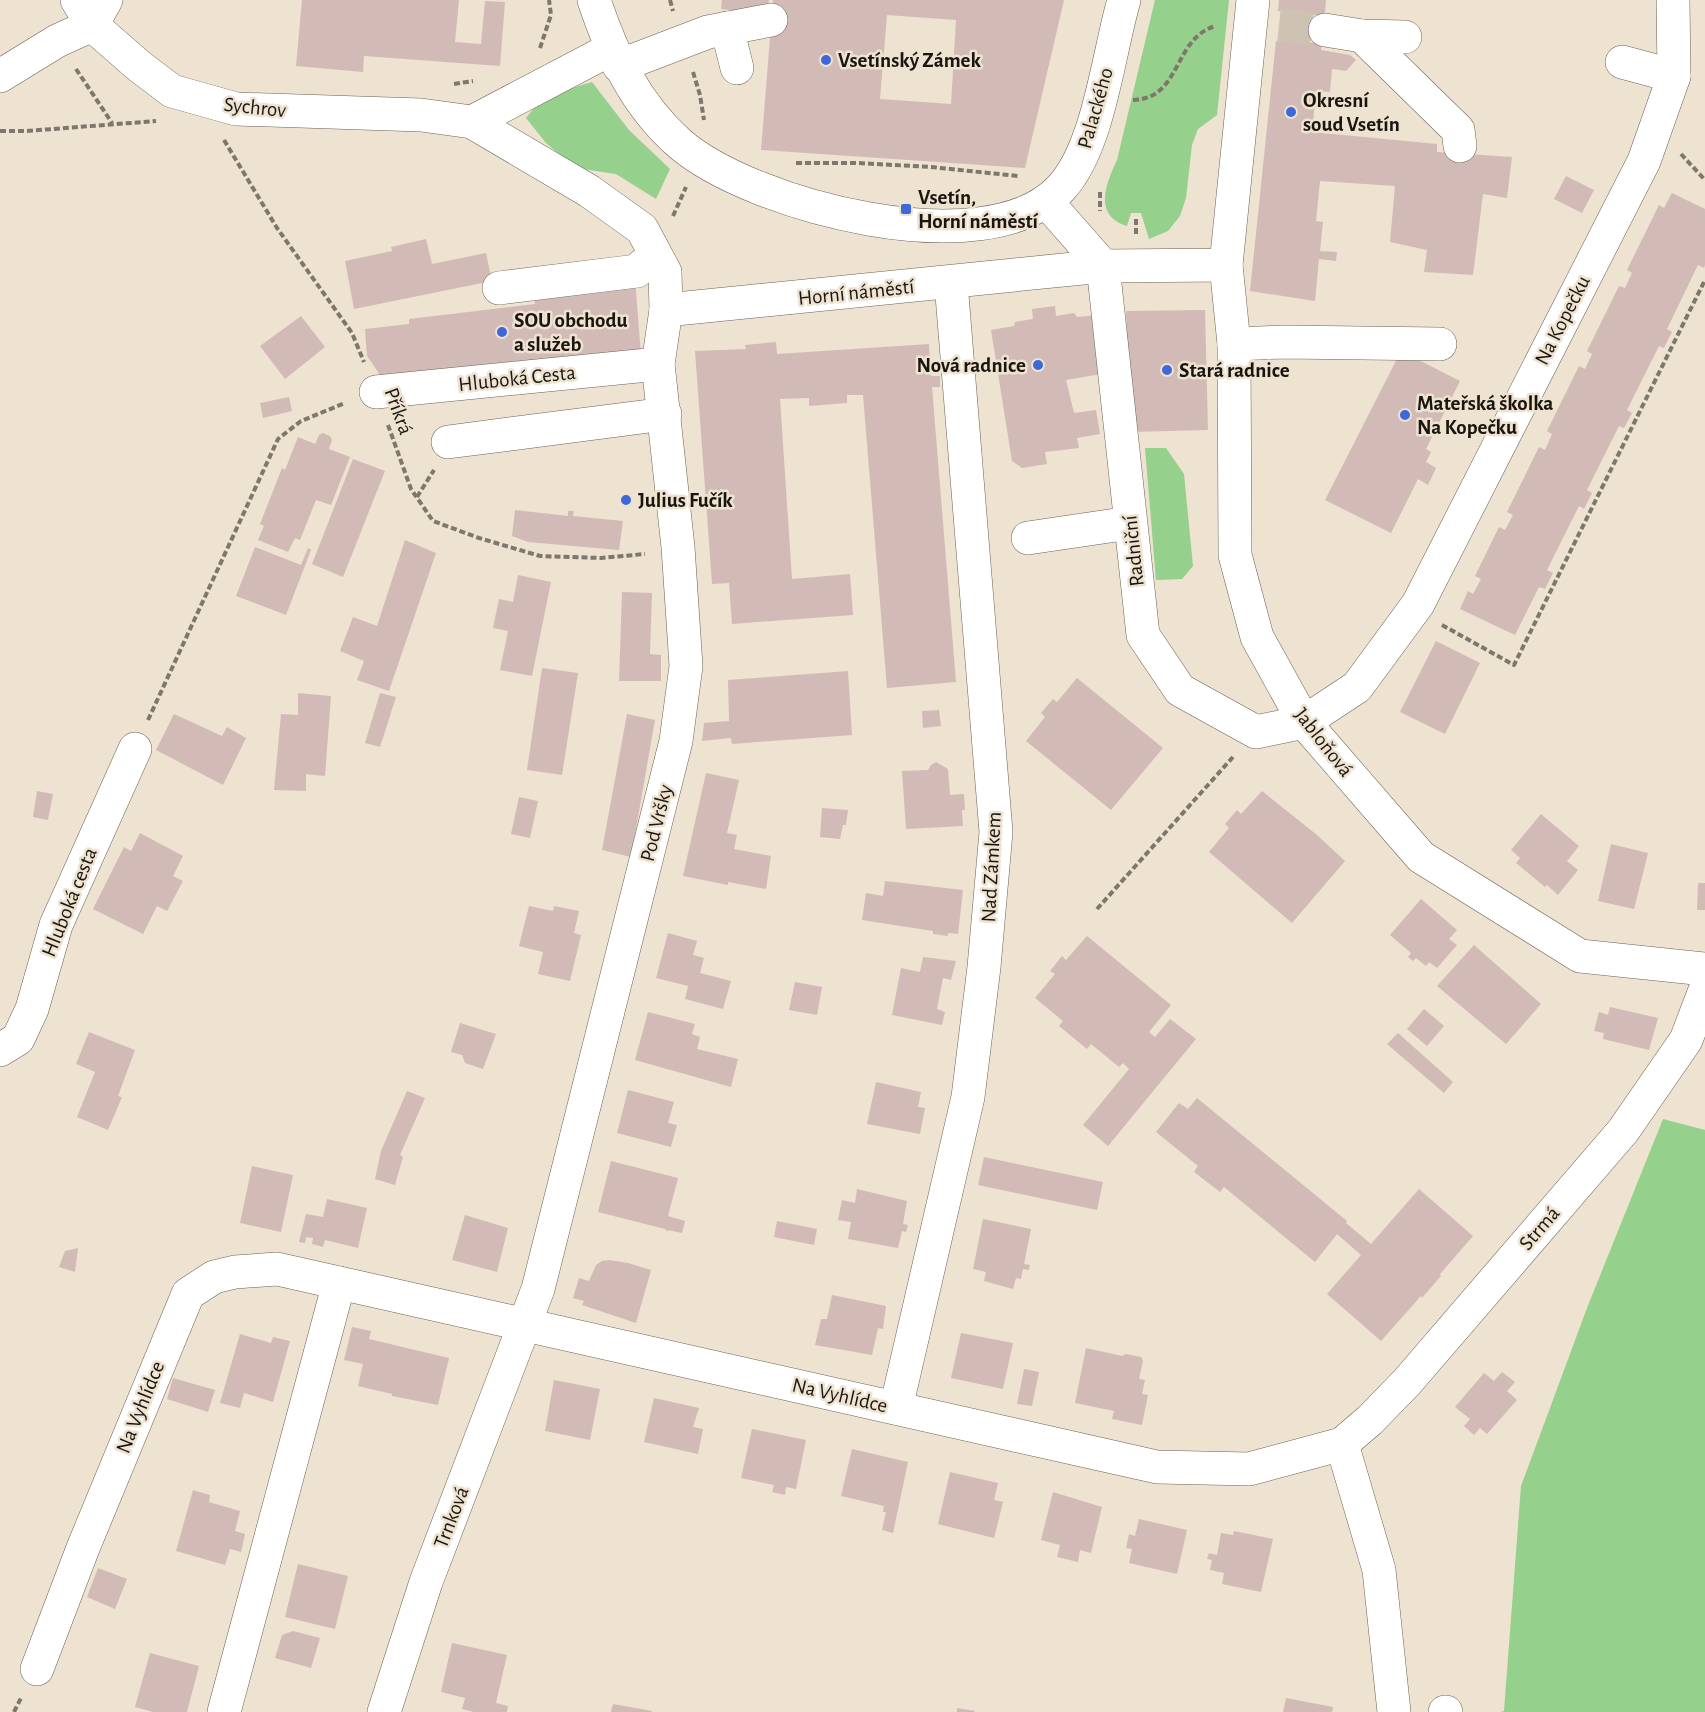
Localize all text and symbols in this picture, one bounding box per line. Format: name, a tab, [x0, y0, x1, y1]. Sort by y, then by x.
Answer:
place label: Vsetínský Zámek	[838, 50, 981, 71]
marker: Vsetínský Zámek	[819, 53, 833, 67]
street label: Palackého	[1074, 65, 1117, 151]
place label: Okresní soud Vsetín	[1303, 90, 1400, 135]
street label: Sychrov	[223, 94, 287, 121]
marker: Okresní soud Vsetín	[1284, 105, 1298, 119]
place label: Vsetín, Horní náměstí	[918, 187, 1039, 232]
marker: Vsetín, Horní náměstí	[899, 202, 913, 216]
street label: Na Kopečku	[1531, 272, 1594, 368]
street label: Horní náměstí	[797, 276, 916, 309]
place label: SOU obchodu a služeb	[514, 310, 628, 355]
marker: SOU obchodu a služeb	[495, 325, 509, 339]
place label: Nová radnice	[917, 355, 1026, 376]
marker: Nová radnice	[1031, 358, 1045, 372]
place label: Stará radnice	[1179, 360, 1290, 381]
street label: Hluboká Cesta	[457, 362, 577, 395]
marker: Stará radnice	[1160, 363, 1174, 377]
street label: Příkrá	[380, 385, 417, 438]
place label: Mateřská školka Na Kopečku	[1417, 393, 1553, 438]
marker: Mateřská školka Na Kopečku	[1398, 408, 1412, 422]
place label: Julius Fučík	[638, 490, 733, 511]
marker: Julius Fučík	[619, 493, 633, 507]
street label: Radniční	[1119, 513, 1148, 588]
street label: Jabloňová	[1290, 704, 1357, 781]
street label: Pod Vršky	[637, 782, 676, 864]
street label: Nad Zámkem	[978, 811, 1005, 923]
street label: Hluboká cesta	[38, 844, 101, 960]
street label: Strmá	[1515, 1202, 1564, 1254]
street label: Na Vyhlídce	[113, 1358, 168, 1456]
street label: Na Vyhlídce	[790, 1374, 890, 1417]
street label: Trnková	[430, 1483, 473, 1551]

